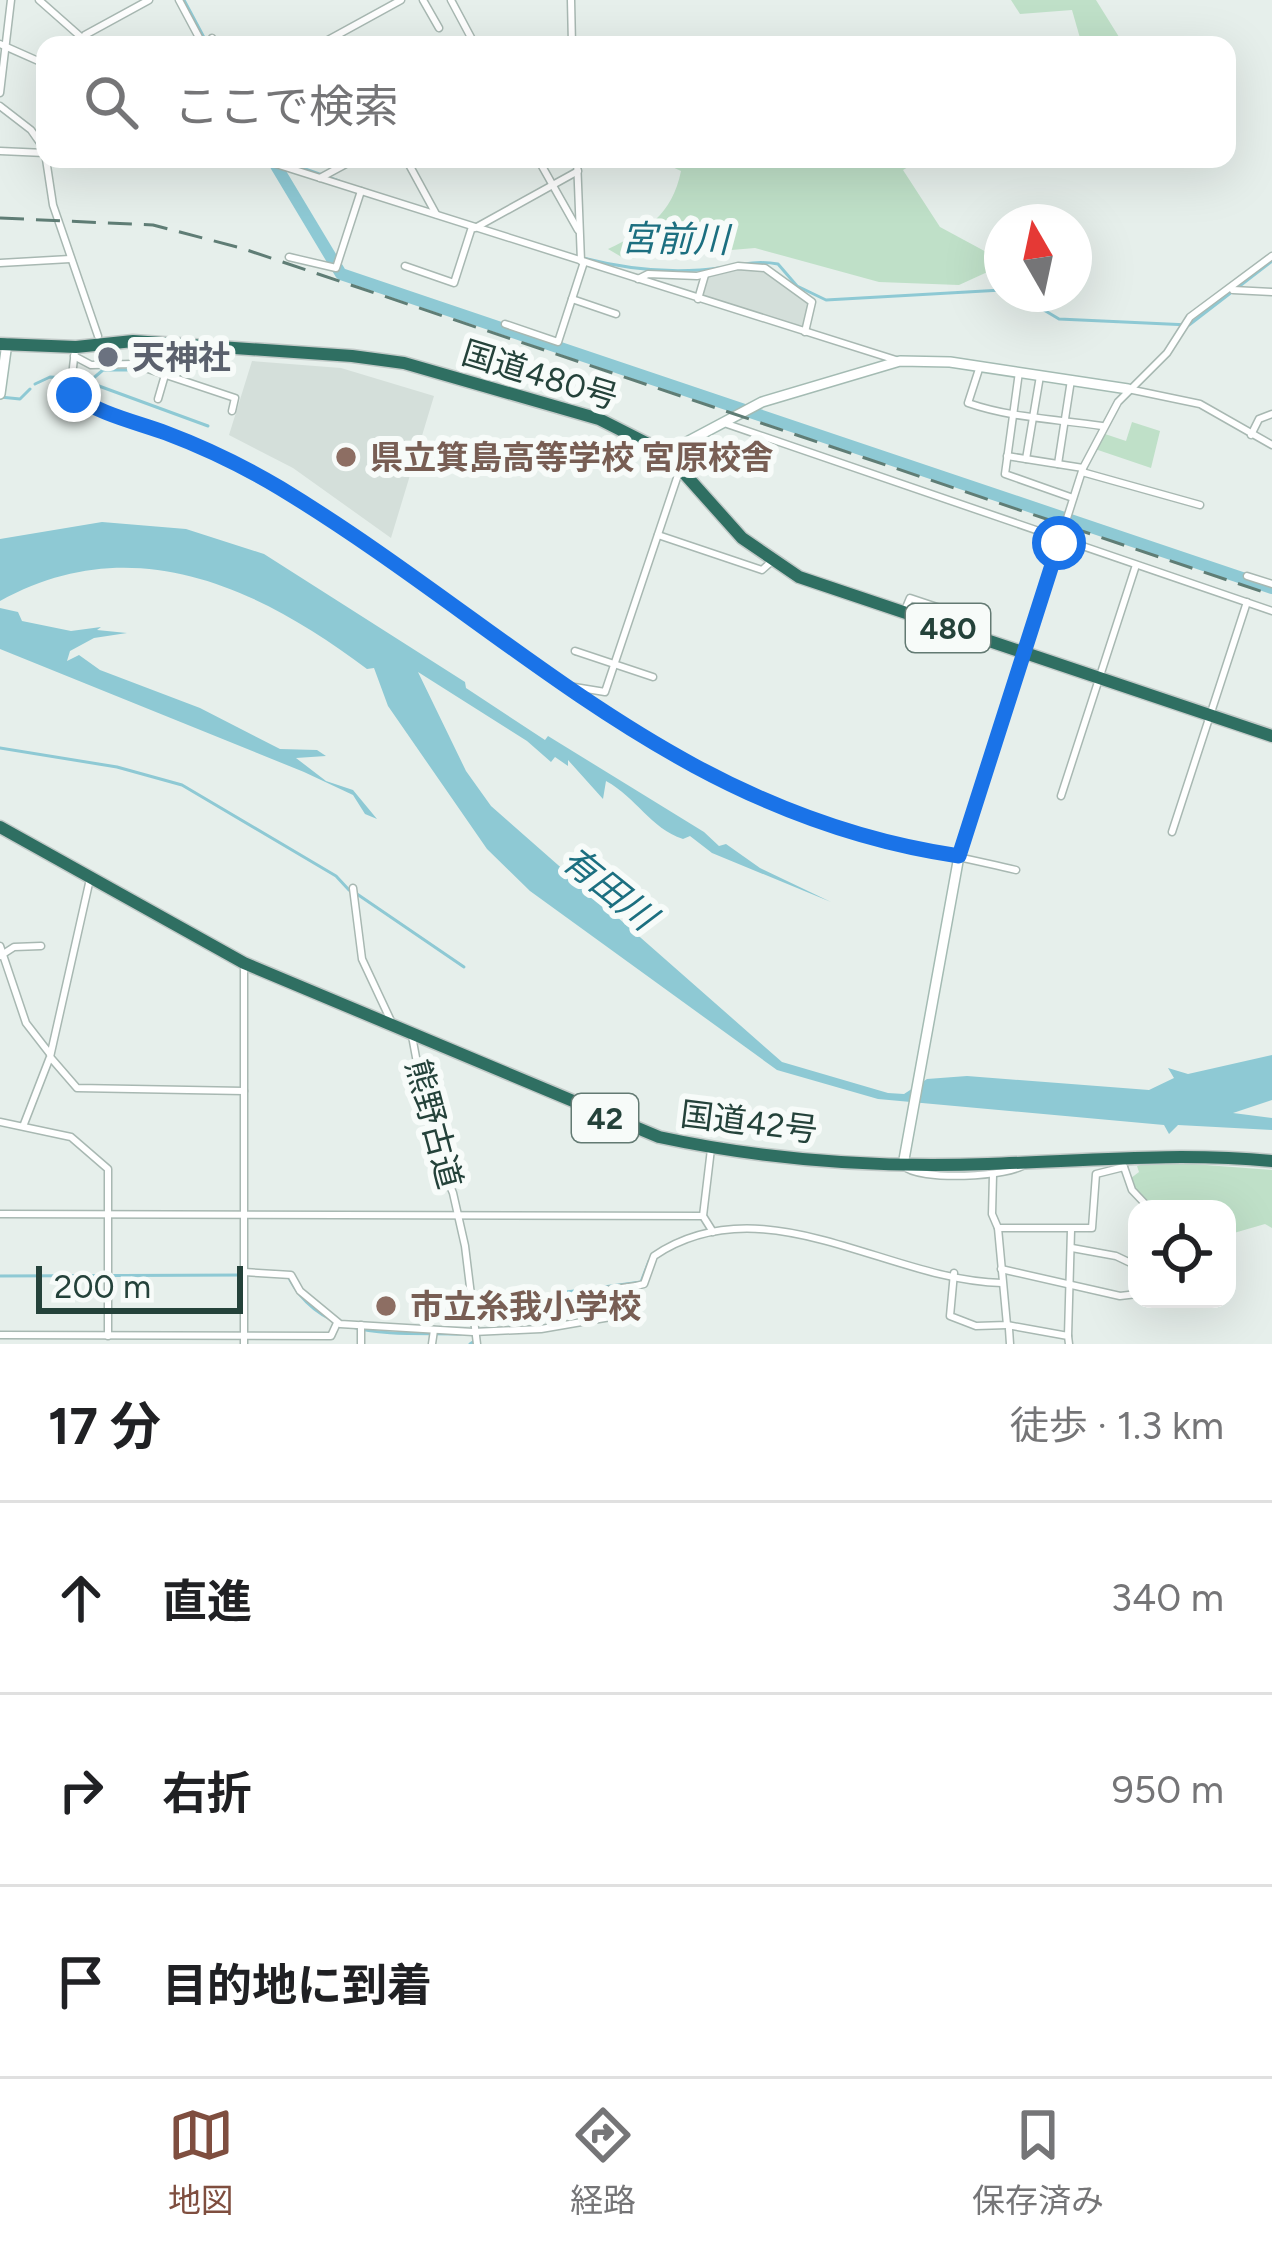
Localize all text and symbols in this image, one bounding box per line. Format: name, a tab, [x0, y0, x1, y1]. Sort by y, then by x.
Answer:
search box	[36, 36, 1236, 168]
icon: search	[78, 69, 144, 135]
text: ここで検索	[174, 79, 399, 133]
north arrow	[984, 204, 1092, 312]
water label: 宮前川	[621, 217, 733, 262]
street label: 国道480号	[457, 333, 623, 417]
place label: 天神社	[132, 338, 231, 377]
marker: 天神社	[95, 344, 121, 370]
route end	[47, 368, 101, 422]
place label: 県立箕島高等学校 宮原校舎	[370, 438, 774, 477]
marker: 県立箕島高等学校 宮原校舎	[333, 444, 359, 470]
route start	[1032, 516, 1086, 570]
road number: 480	[906, 604, 990, 652]
water label: 有田川	[553, 837, 668, 941]
street label: 熊野古道	[398, 1055, 470, 1193]
road number: 42	[572, 1094, 638, 1142]
street label: 国道42号	[678, 1094, 820, 1150]
map controls	[1128, 1200, 1236, 1308]
button: locate	[1128, 1200, 1236, 1308]
scale bar	[36, 1260, 243, 1313]
text: 200 m	[54, 1267, 151, 1306]
place label: 市立糸我小学校	[410, 1287, 641, 1326]
marker: 市立糸我小学校	[373, 1293, 399, 1319]
text: 17 分	[48, 1396, 161, 1457]
text: 徒歩 · 1.3 km	[1010, 1402, 1224, 1449]
icon: ahead	[48, 1565, 114, 1631]
text: 直進	[162, 1574, 252, 1628]
text: 340 m	[1111, 1574, 1224, 1621]
icon: right	[48, 1757, 114, 1823]
text: 右折	[162, 1766, 252, 1820]
text: 950 m	[1112, 1766, 1224, 1813]
icon: arrive	[48, 1949, 114, 2015]
text: 目的地に到着	[162, 1958, 432, 2012]
tab: 地図	[168, 2102, 234, 2222]
tab: 経路	[570, 2102, 636, 2222]
tab: 保存済み	[972, 2102, 1104, 2222]

